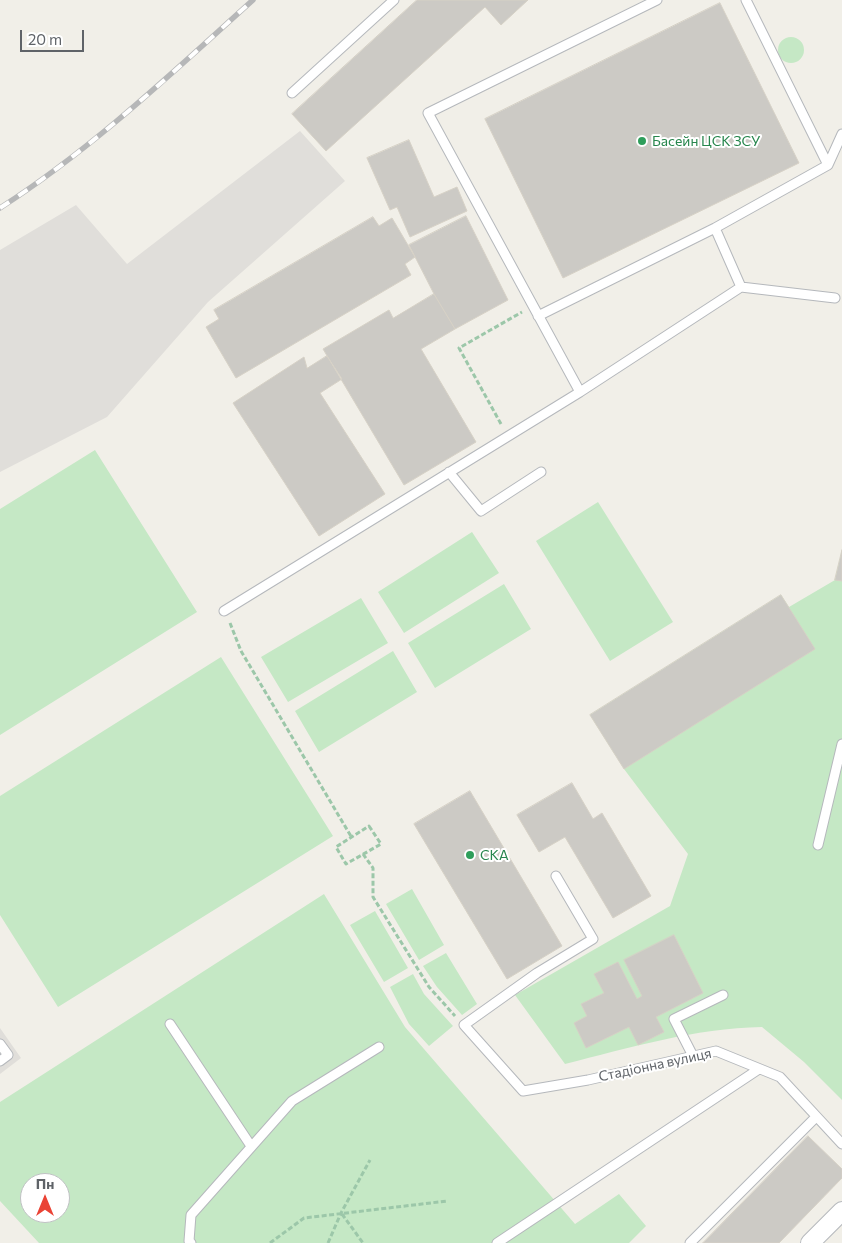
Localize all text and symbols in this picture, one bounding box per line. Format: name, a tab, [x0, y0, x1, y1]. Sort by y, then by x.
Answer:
scale bar	[22, 20, 86, 52]
text: 20 m	[28, 30, 62, 48]
place label: Басейн ЦСК ЗСУ	[652, 133, 760, 149]
marker: Басейн ЦСК ЗСУ	[636, 135, 648, 147]
place label: СКА	[480, 847, 509, 863]
marker: СКА	[464, 849, 476, 861]
street label: Стадіонна вулиця	[597, 1045, 713, 1085]
north arrow	[20, 1173, 70, 1223]
text: Пн	[36, 1175, 54, 1192]

